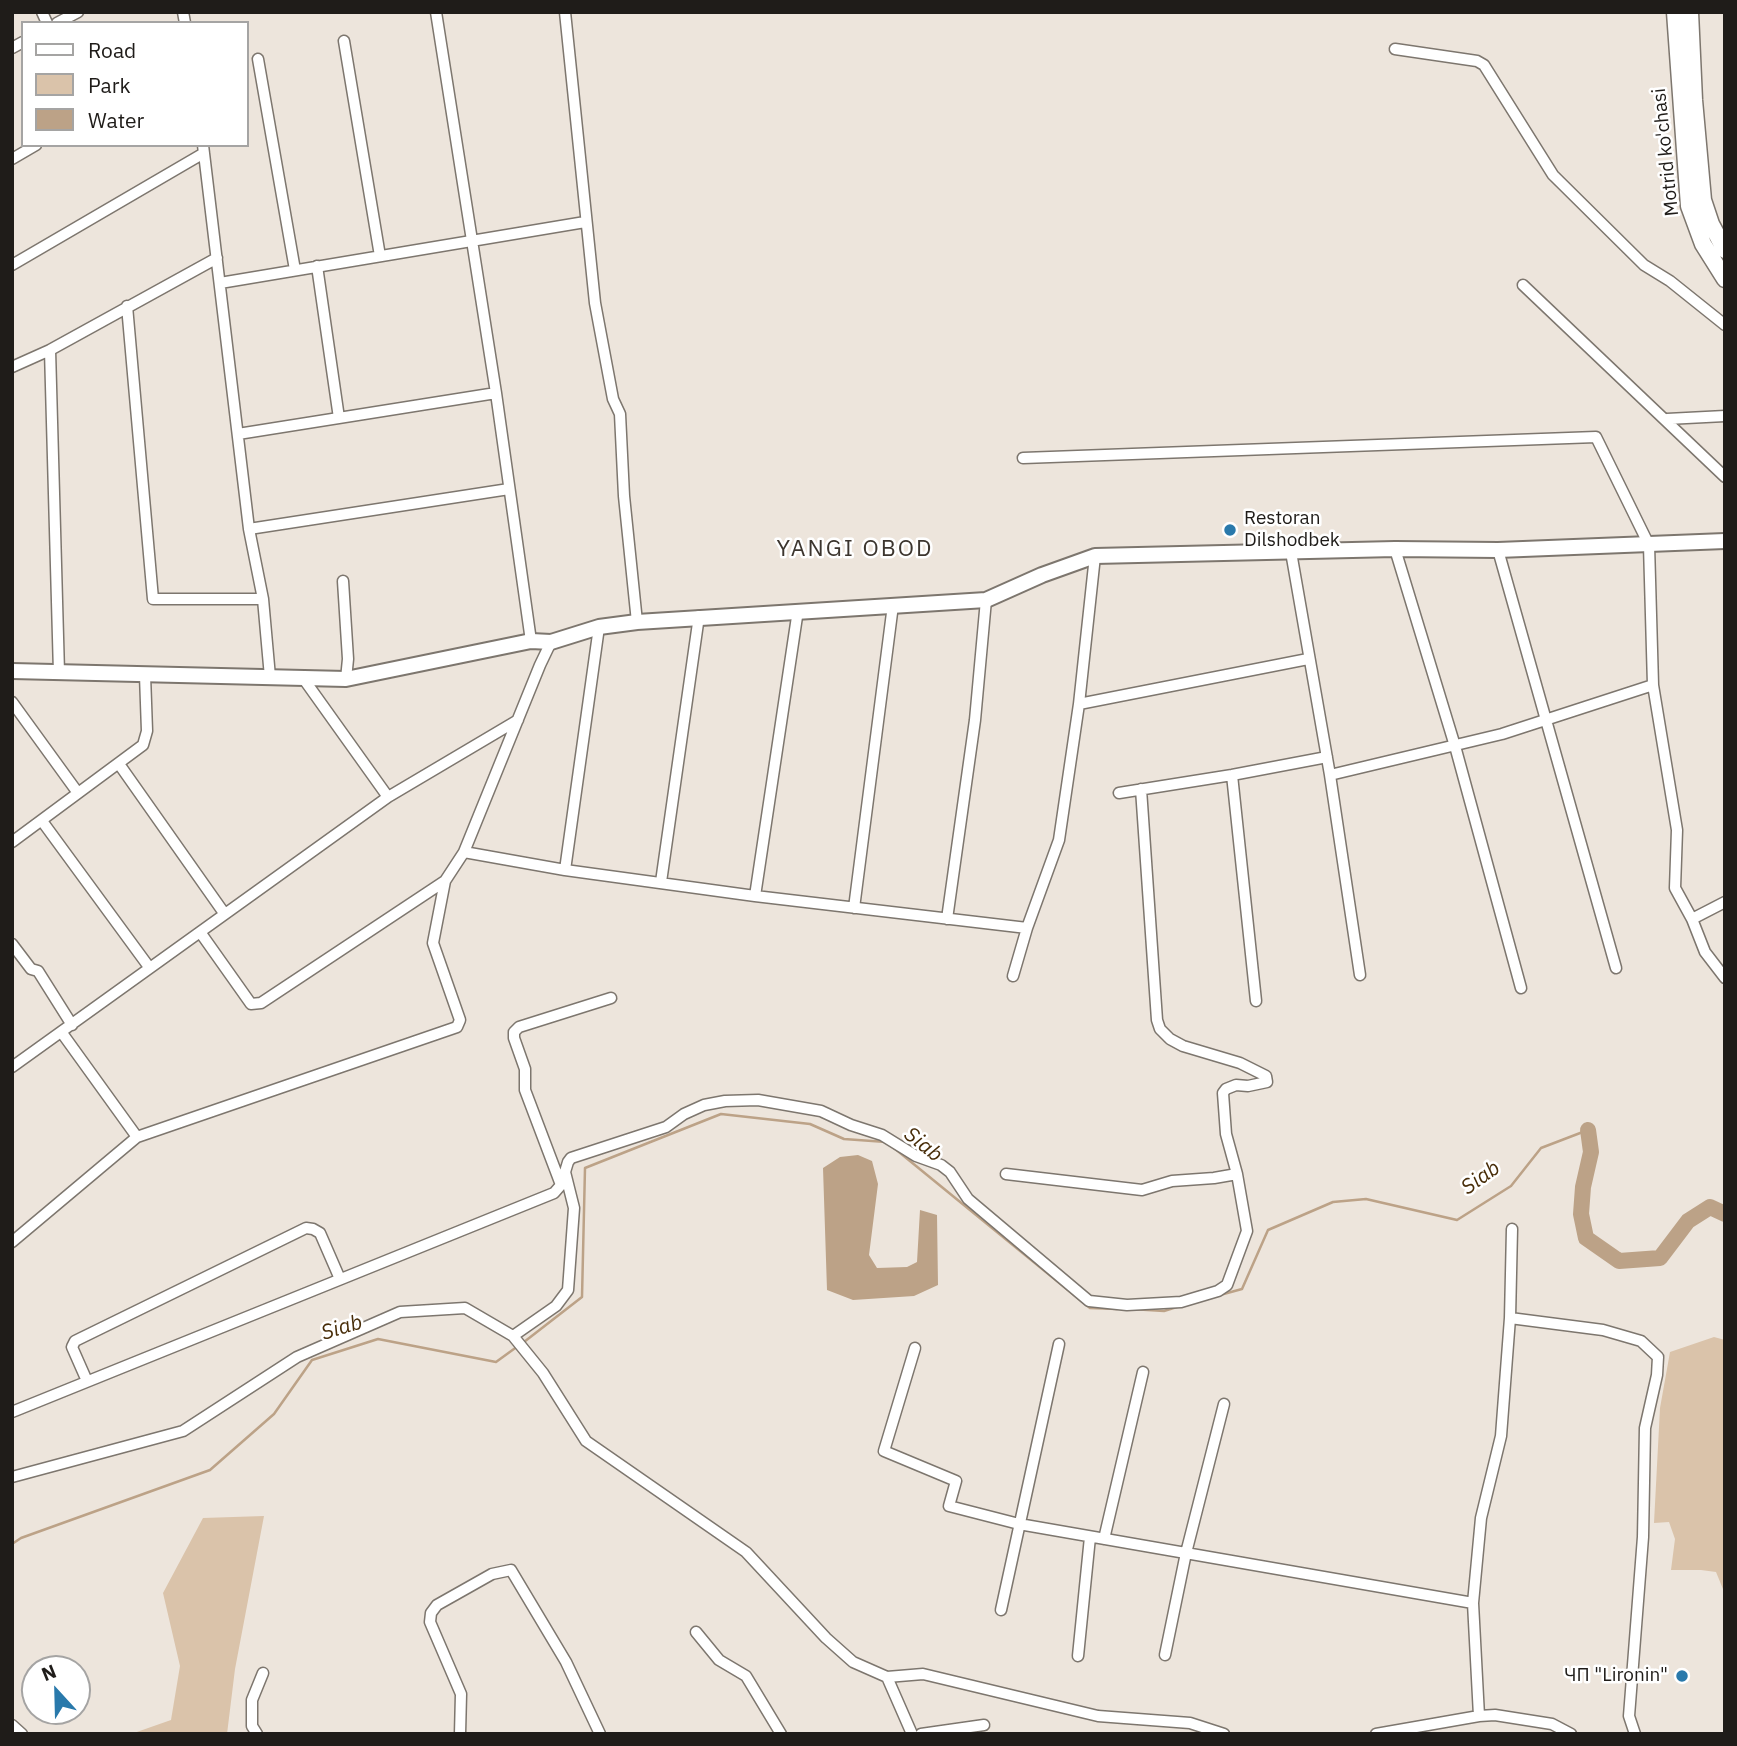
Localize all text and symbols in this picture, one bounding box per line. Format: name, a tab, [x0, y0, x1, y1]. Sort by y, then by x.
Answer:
legend	[21, 21, 248, 147]
text: Road	[88, 36, 136, 64]
text: Park	[88, 71, 131, 99]
street label: Motrid ko'chasi	[1648, 87, 1684, 217]
text: Water	[88, 106, 144, 134]
place label: Restoran Dilshodbek	[1244, 508, 1340, 552]
marker: Restoran Dilshodbek	[1222, 522, 1238, 538]
district label: YANGI OBOD	[778, 535, 932, 563]
water label: Siab	[899, 1122, 947, 1168]
water label: Siab	[1457, 1155, 1505, 1201]
water label: Siab	[318, 1310, 366, 1346]
north arrow	[21, 1655, 91, 1725]
text: N	[38, 1659, 60, 1686]
place label: ЧП "Lironin"	[1564, 1665, 1668, 1687]
marker: ЧП "Lironin"	[1674, 1668, 1690, 1684]

